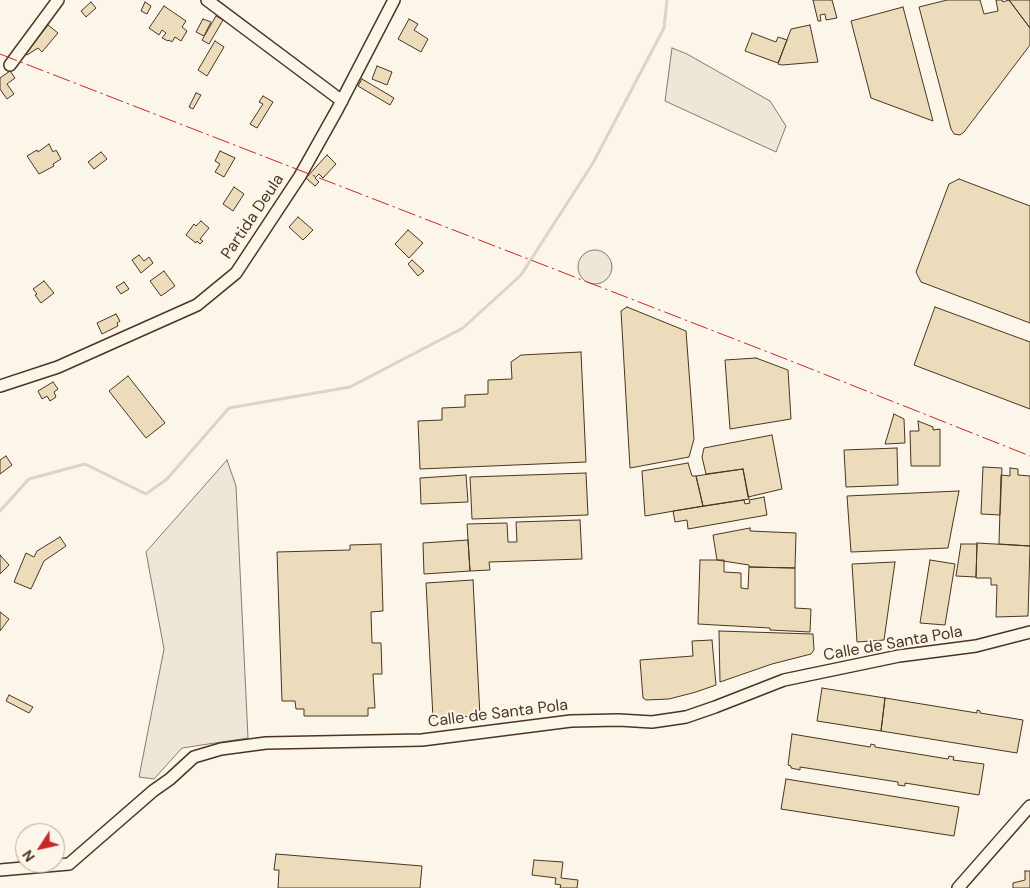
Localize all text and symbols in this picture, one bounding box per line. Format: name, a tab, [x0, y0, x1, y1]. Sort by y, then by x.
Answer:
street label: Partida Deula	[218, 171, 288, 263]
street label: Calle de Santa Pola	[822, 622, 964, 666]
street label: Calle de Santa Pola	[427, 696, 569, 732]
north arrow	[15, 823, 65, 873]
text: N	[18, 847, 39, 865]

